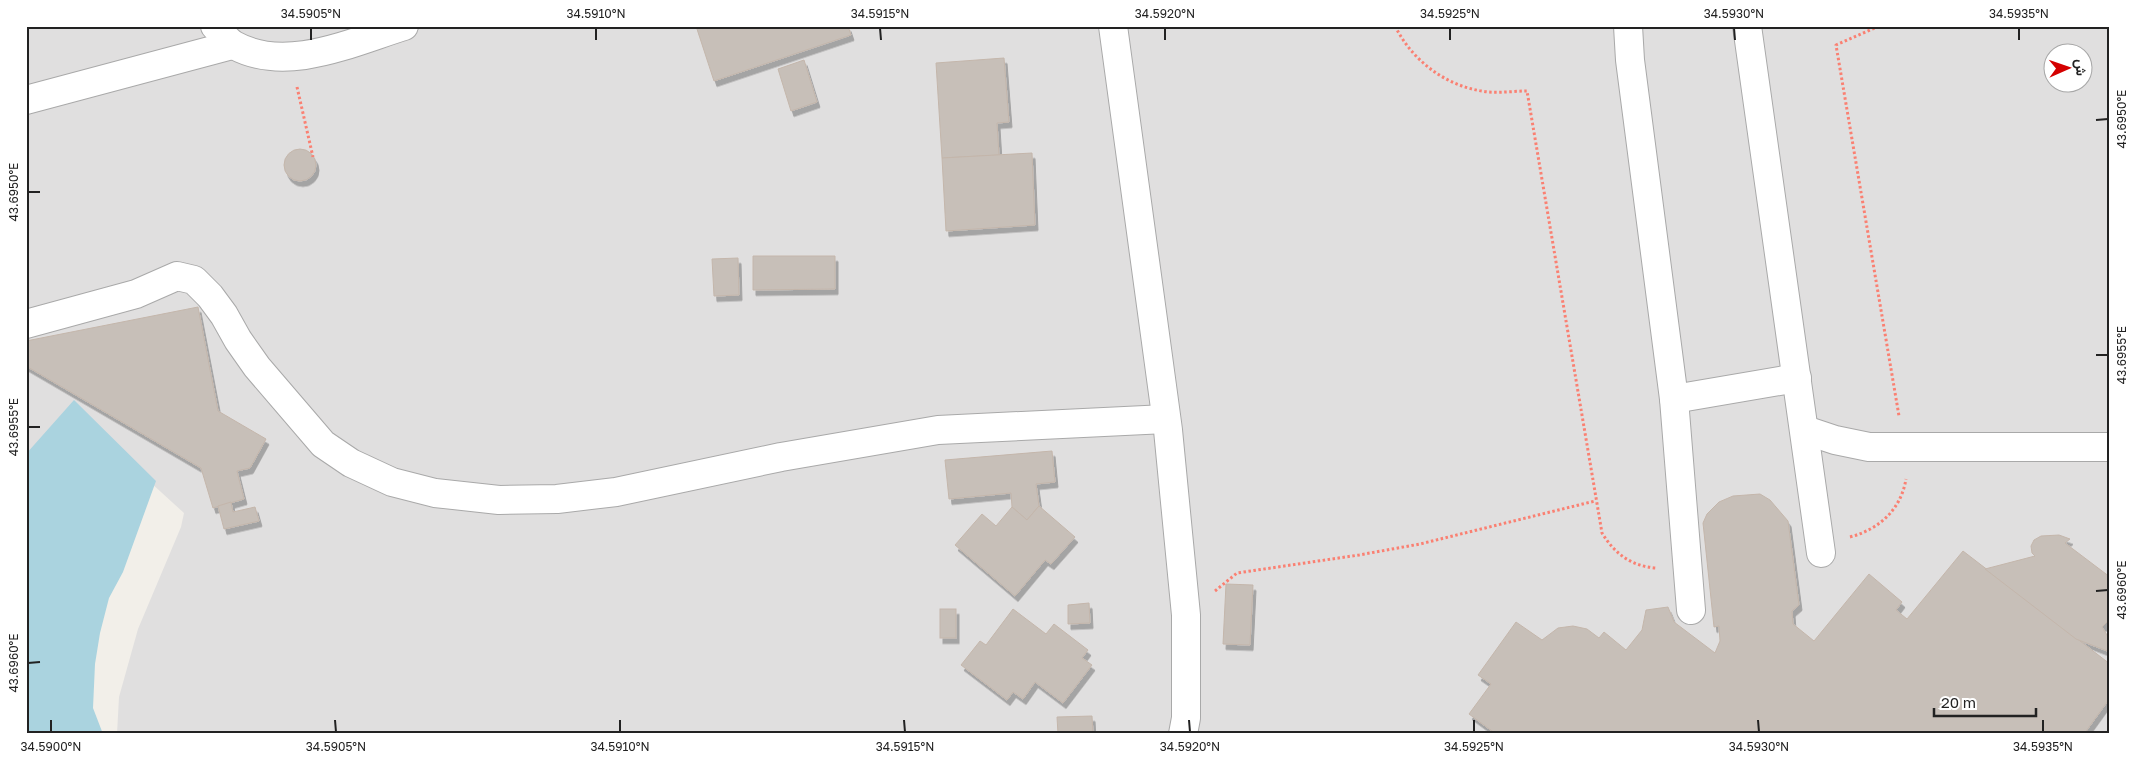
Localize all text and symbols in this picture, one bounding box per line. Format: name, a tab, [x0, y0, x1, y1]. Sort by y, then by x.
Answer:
text: 34.5905°N	[281, 6, 341, 21]
text: 34.5910°N	[566, 6, 626, 21]
text: 34.5915°N	[851, 6, 909, 21]
text: 34.5920°N	[1135, 6, 1195, 21]
text: 34.5925°N	[1420, 6, 1480, 21]
text: 34.5930°N	[1704, 6, 1764, 21]
text: 34.5935°N	[1989, 6, 2049, 21]
north arrow	[2044, 42, 2094, 92]
text: ش	[2072, 59, 2090, 76]
text: 43.6950°E	[2114, 90, 2129, 148]
text: 43.6950°E	[6, 163, 21, 221]
text: 43.6955°E	[2114, 326, 2129, 384]
text: 43.6955°E	[6, 398, 21, 456]
text: 43.6960°E	[2114, 560, 2129, 620]
text: 43.6960°E	[6, 633, 21, 693]
scale bar	[1934, 685, 2036, 717]
text: 20 m	[1941, 693, 1976, 711]
text: 34.5900°N	[21, 739, 81, 754]
text: 34.5905°N	[306, 739, 366, 754]
text: 34.5910°N	[590, 739, 650, 754]
text: 34.5915°N	[876, 739, 934, 754]
text: 34.5920°N	[1160, 739, 1220, 754]
text: 34.5925°N	[1444, 739, 1504, 754]
text: 34.5930°N	[1729, 739, 1789, 754]
text: 34.5935°N	[2013, 739, 2073, 754]

